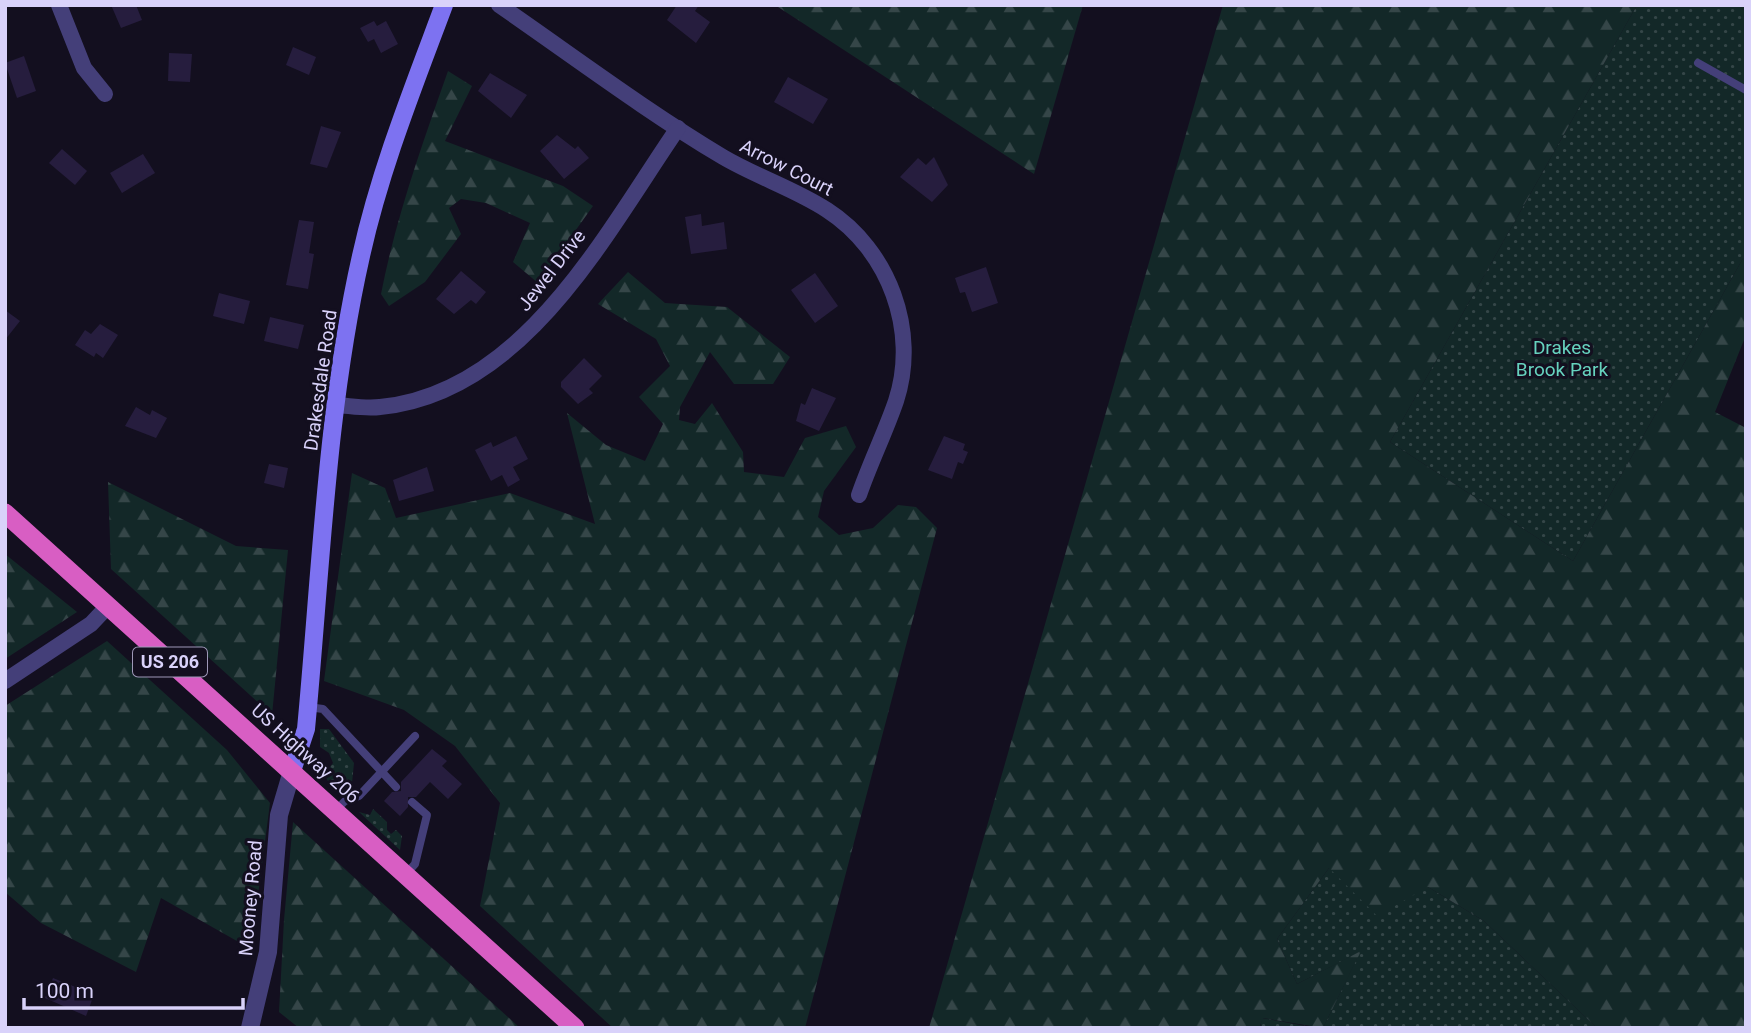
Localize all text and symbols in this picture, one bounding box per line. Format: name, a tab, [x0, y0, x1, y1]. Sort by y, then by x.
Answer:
street label: Arrow Court	[736, 134, 837, 201]
street label: Jewel Drive	[512, 225, 590, 316]
street label: Drakesdale Road	[299, 308, 342, 452]
park label: Drakes Brook Park	[1516, 336, 1609, 381]
road number: US 206	[133, 648, 207, 676]
street label: US Highway 206	[247, 699, 365, 808]
street label: Mooney Road	[234, 839, 267, 957]
scale bar	[24, 967, 243, 1011]
text: 100 m	[35, 979, 94, 1003]

